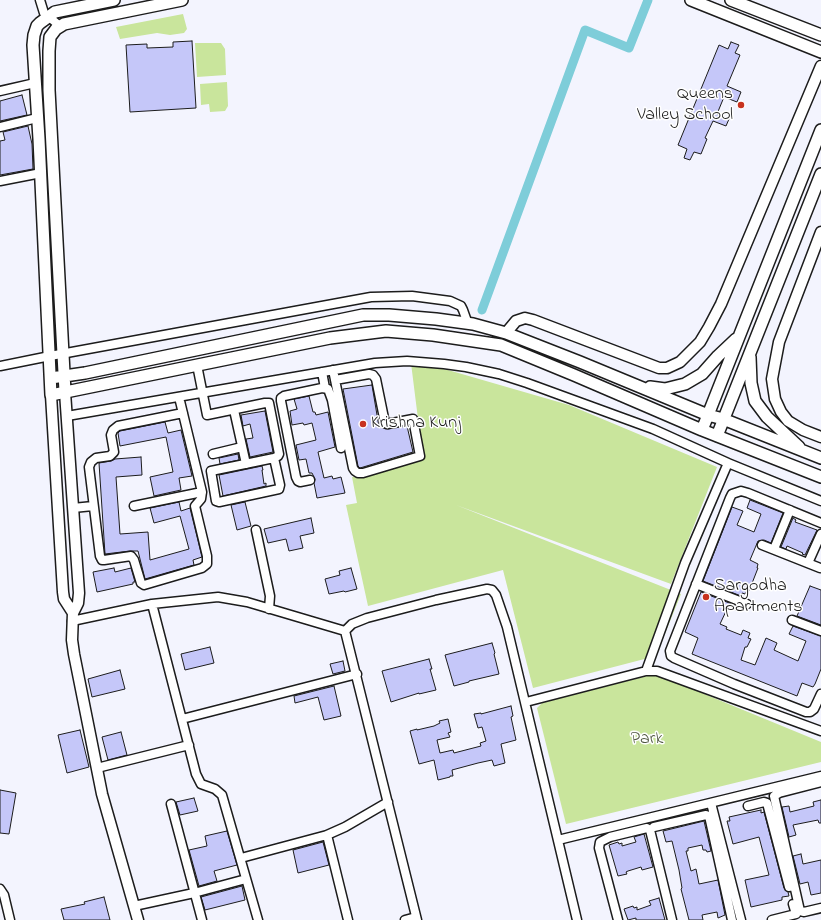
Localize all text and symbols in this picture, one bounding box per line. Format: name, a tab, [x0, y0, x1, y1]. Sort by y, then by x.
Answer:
place label: Queens Valley School	[637, 84, 733, 126]
marker: Queens Valley School	[736, 100, 746, 110]
place label: Krishna Kunj	[371, 413, 461, 435]
marker: Krishna Kunj	[358, 419, 368, 429]
place label: Sargodha Apartments	[714, 576, 802, 618]
marker: Sargodha Apartments	[701, 592, 711, 602]
park label: Park	[631, 729, 663, 751]

